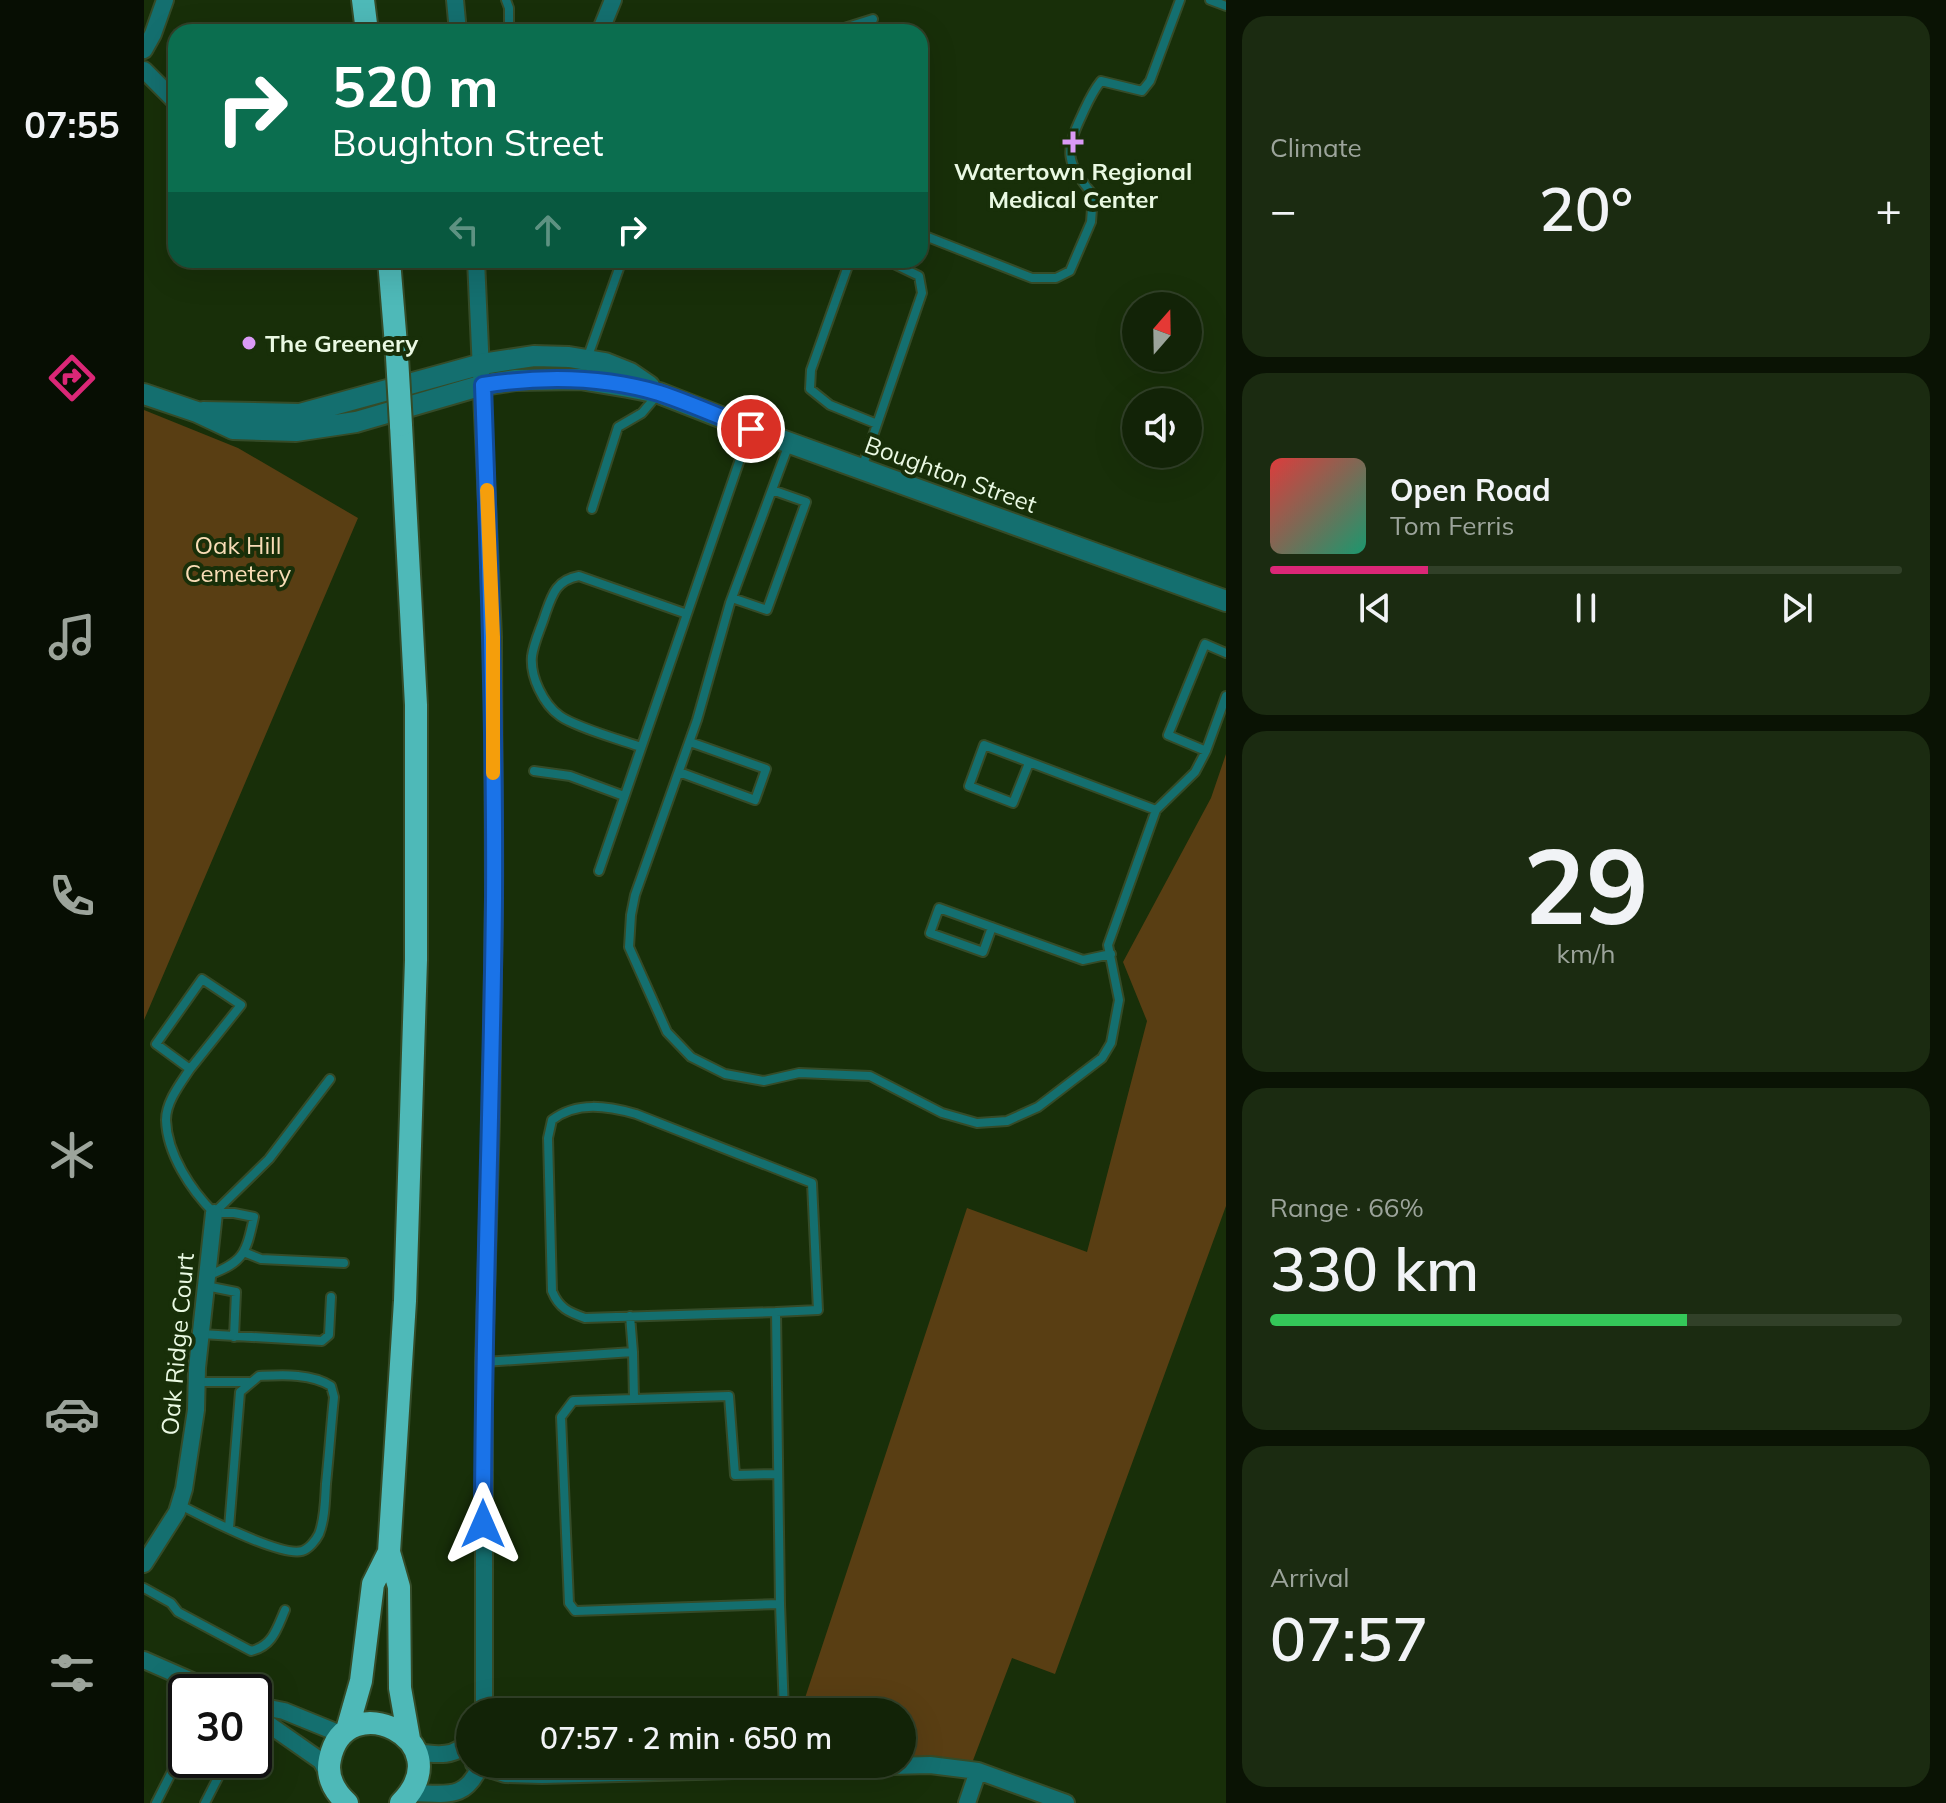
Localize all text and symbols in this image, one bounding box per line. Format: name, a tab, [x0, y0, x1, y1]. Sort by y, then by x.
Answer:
text: 520 m	[332, 51, 499, 121]
icon: right	[200, 56, 304, 160]
text: 07:55	[24, 102, 120, 147]
text: Boughton Street	[332, 120, 604, 165]
marker: Watertown Regional Medical Center	[1062, 131, 1084, 153]
text: Climate	[1270, 131, 1362, 164]
place label: Watertown Regional Medical Center	[954, 156, 1192, 214]
text: 20°	[1539, 171, 1633, 246]
text: −	[1270, 182, 1296, 237]
text: +	[1876, 182, 1902, 237]
icon: left	[442, 208, 486, 252]
icon: ahead	[526, 208, 570, 252]
icon: right	[610, 208, 654, 252]
north arrow	[1122, 292, 1202, 372]
map controls	[1122, 292, 1202, 468]
place label: The Greenery	[265, 328, 419, 358]
marker: The Greenery	[240, 334, 258, 352]
icon: directions	[44, 350, 100, 406]
button: sound	[1122, 388, 1202, 468]
pin	[717, 395, 785, 463]
icon: arrive	[729, 407, 773, 451]
street label: Boughton Street	[861, 429, 1041, 519]
text: Open Road	[1390, 471, 1551, 509]
text: Tom Ferris	[1390, 509, 1514, 542]
park label: Oak Hill Cemetery	[185, 530, 291, 588]
icon: previous	[1353, 586, 1397, 630]
icon: pause	[1564, 586, 1608, 630]
icon: next	[1775, 586, 1819, 630]
icon: music	[44, 609, 100, 665]
text: 29	[1524, 819, 1648, 950]
icon: phone	[44, 868, 100, 924]
text: km/h	[1557, 937, 1615, 970]
icon: climate	[44, 1127, 100, 1183]
text: Range · 66%	[1270, 1191, 1424, 1224]
text: 330 km	[1270, 1231, 1479, 1306]
street label: Oak Ridge Court	[154, 1252, 200, 1436]
icon: car	[44, 1386, 100, 1442]
position arrow	[441, 1482, 525, 1566]
text: Arrival	[1270, 1561, 1350, 1594]
text: 07:57	[1270, 1601, 1428, 1676]
icon: filters	[44, 1645, 100, 1701]
speed limit sign: 30	[168, 1674, 272, 1778]
text: 07:57 · 2 min · 650 m	[540, 1719, 832, 1757]

